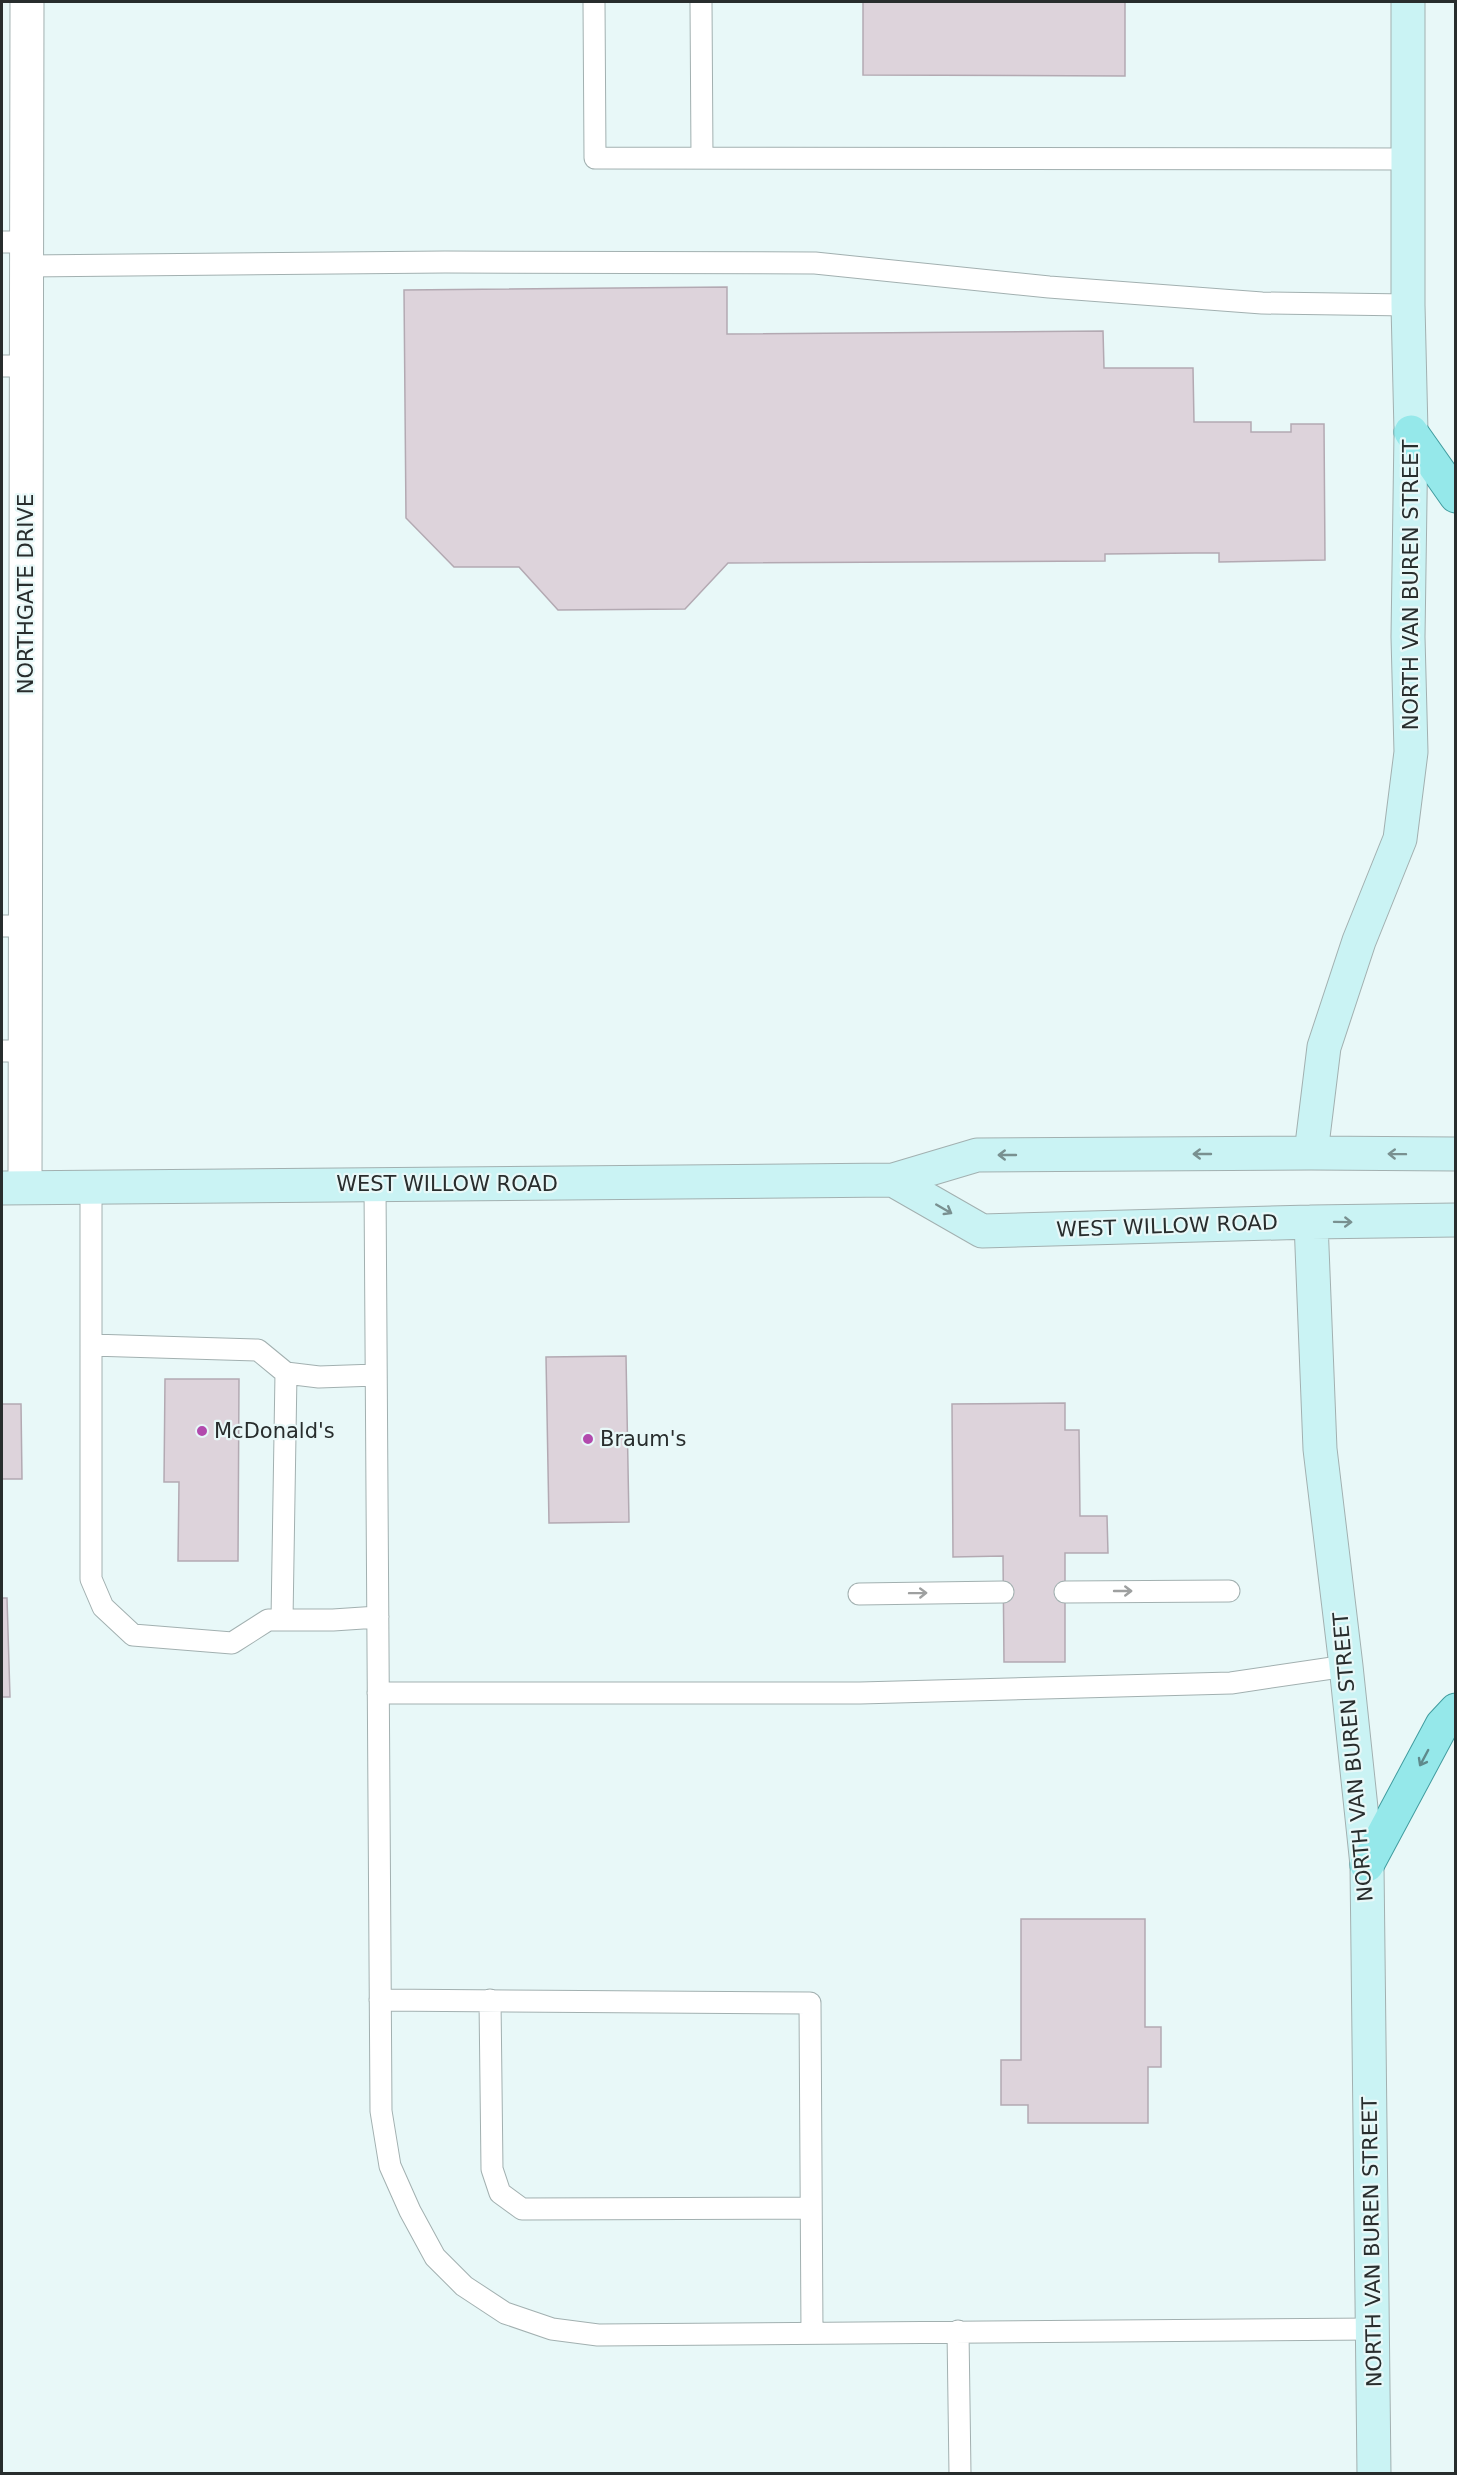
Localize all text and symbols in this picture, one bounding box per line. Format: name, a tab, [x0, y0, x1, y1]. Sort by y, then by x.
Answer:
street label: NORTH VAN BUREN STREET	[1399, 440, 1423, 730]
street label: NORTHGATE DRIVE	[14, 494, 38, 694]
one-way arrow	[1193, 1148, 1213, 1160]
one-way arrow	[1388, 1148, 1408, 1160]
one-way arrow	[998, 1149, 1018, 1161]
street label: WEST WILLOW ROAD	[336, 1172, 558, 1196]
one-way arrow	[935, 1203, 952, 1215]
street label: WEST WILLOW ROAD	[1056, 1210, 1278, 1242]
one-way arrow	[1332, 1216, 1352, 1228]
place label: McDonald's	[214, 1419, 335, 1443]
marker: McDonald's	[195, 1424, 209, 1438]
place label: Braum's	[600, 1427, 686, 1451]
marker: Braum's	[581, 1432, 595, 1446]
one-way arrow	[1113, 1585, 1133, 1597]
one-way arrow	[907, 1587, 927, 1599]
street label: NORTH VAN BUREN STREET	[1328, 1611, 1378, 1903]
one-way arrow	[1418, 1749, 1429, 1767]
street label: NORTH VAN BUREN STREET	[1357, 2096, 1387, 2387]

